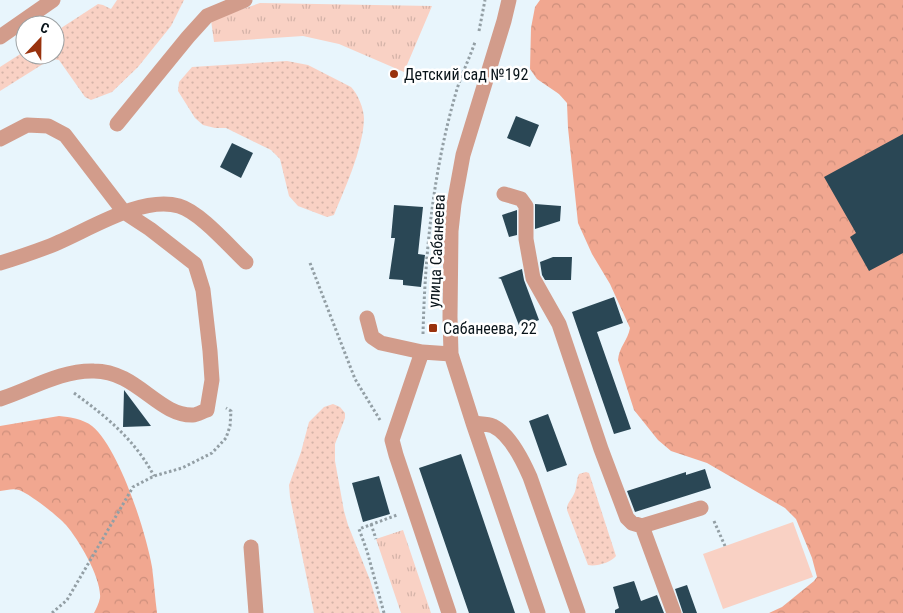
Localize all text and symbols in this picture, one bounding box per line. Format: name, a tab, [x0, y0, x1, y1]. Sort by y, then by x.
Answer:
north arrow	[15, 15, 65, 65]
text: С	[38, 19, 52, 37]
place label: Детский сад №192	[404, 65, 528, 84]
marker: Детский сад №192	[388, 68, 400, 80]
street label: улица Сабанеева	[424, 194, 449, 308]
place label: Сабанеева, 22	[443, 319, 537, 338]
marker: Сабанеева, 22	[427, 322, 439, 334]

